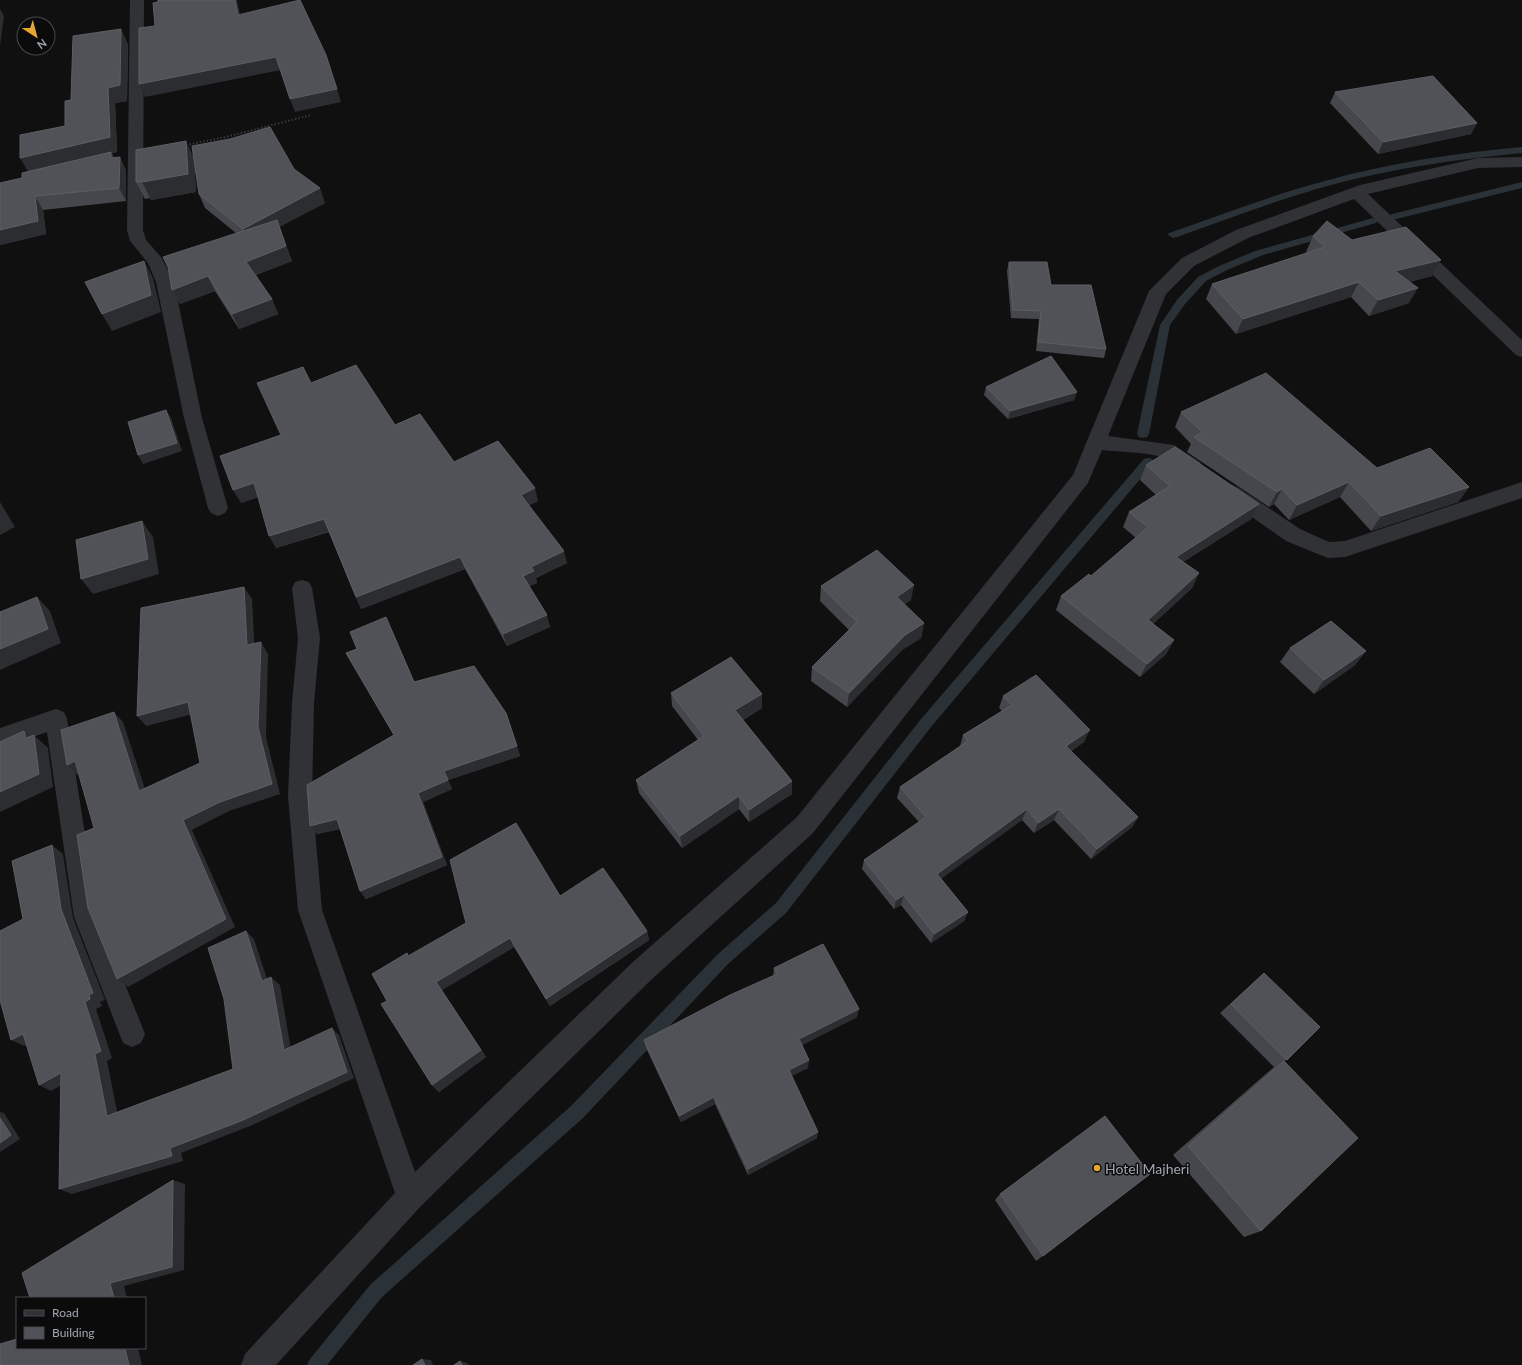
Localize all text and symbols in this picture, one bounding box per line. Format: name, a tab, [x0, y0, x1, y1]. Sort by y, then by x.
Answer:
north arrow	[16, 16, 56, 56]
text: N	[35, 37, 49, 52]
place label: Hotel Majheri	[1105, 1160, 1189, 1177]
marker: Hotel Majheri	[1092, 1163, 1102, 1173]
legend	[16, 1297, 146, 1349]
text: Road	[52, 1305, 79, 1320]
text: Building	[52, 1325, 95, 1340]

